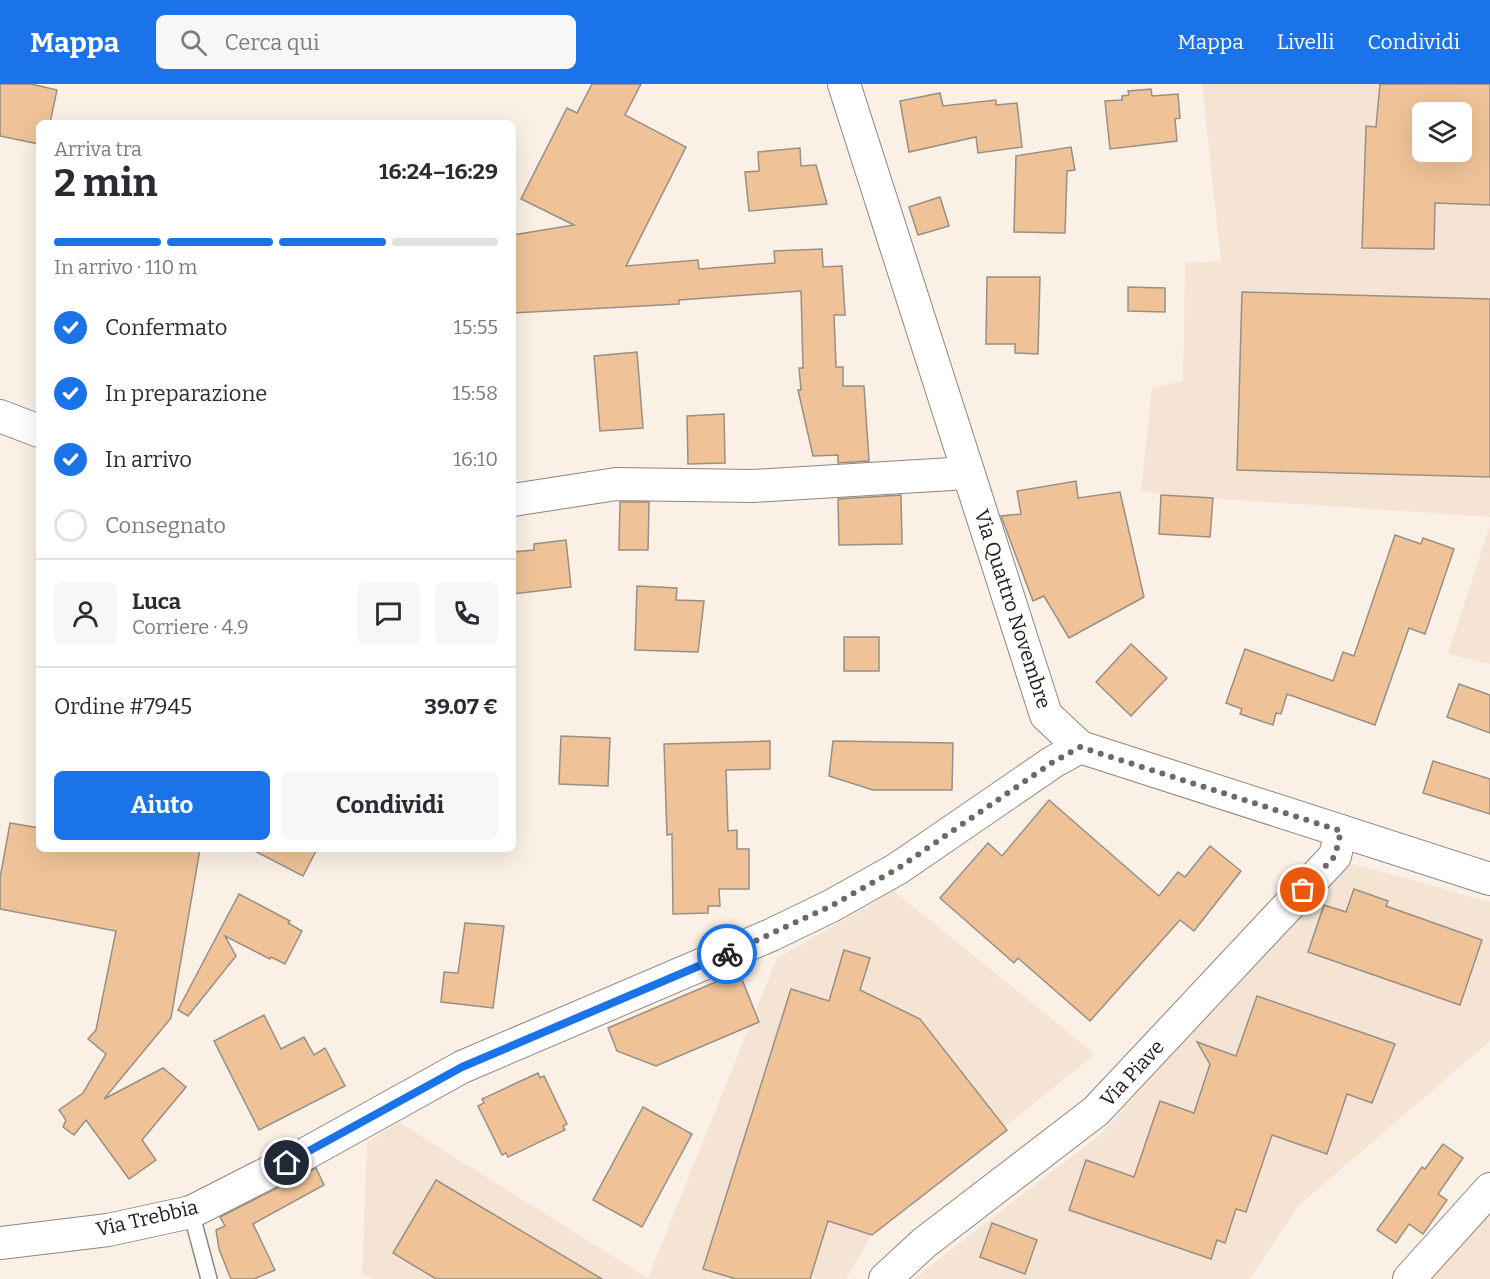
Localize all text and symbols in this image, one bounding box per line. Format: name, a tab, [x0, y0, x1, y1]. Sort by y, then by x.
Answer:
search box	[156, 15, 576, 69]
text: Mappa	[30, 26, 120, 59]
icon: search	[177, 26, 210, 59]
text: Cerca qui	[225, 29, 320, 56]
text: Mappa	[1177, 29, 1244, 55]
text: Livelli	[1277, 29, 1334, 55]
text: Condividi	[1367, 29, 1460, 55]
map controls	[1412, 102, 1472, 162]
button: layers	[1412, 102, 1472, 162]
text: Arriva tra	[54, 137, 142, 161]
text: 16:24–16:29	[379, 158, 498, 185]
text: 2 min	[54, 160, 158, 206]
text: In arrivo · 110 m	[54, 255, 197, 279]
icon: check	[54, 311, 87, 344]
text: Confermato	[105, 314, 227, 341]
text: 15:55	[454, 315, 498, 339]
icon: check	[54, 377, 87, 410]
text: In preparazione	[105, 380, 267, 407]
text: 15:58	[452, 381, 498, 405]
icon: check	[54, 443, 87, 476]
text: In arrivo	[105, 446, 192, 473]
text: 16:10	[453, 447, 498, 471]
street label: Via Quattro Novembre	[969, 506, 1057, 712]
text: Consegnato	[105, 512, 226, 539]
button: person	[54, 582, 117, 645]
button: chat	[357, 582, 420, 645]
button: phone	[435, 582, 498, 645]
text: Luca	[132, 588, 181, 615]
text: Corriere · 4.9	[132, 615, 249, 639]
text: Ordine #7945	[54, 693, 192, 720]
text: 39.07 €	[424, 693, 498, 720]
button: Aiuto	[54, 771, 270, 840]
button: Condividi	[282, 771, 498, 840]
pin	[1277, 864, 1328, 915]
icon: bag	[1286, 873, 1319, 906]
courier	[697, 924, 757, 984]
icon: bike	[711, 938, 744, 971]
street label: Via Piave	[1095, 1035, 1169, 1111]
pin	[261, 1137, 312, 1188]
icon: home	[270, 1146, 303, 1179]
street label: Via Trebbia	[94, 1195, 200, 1241]

